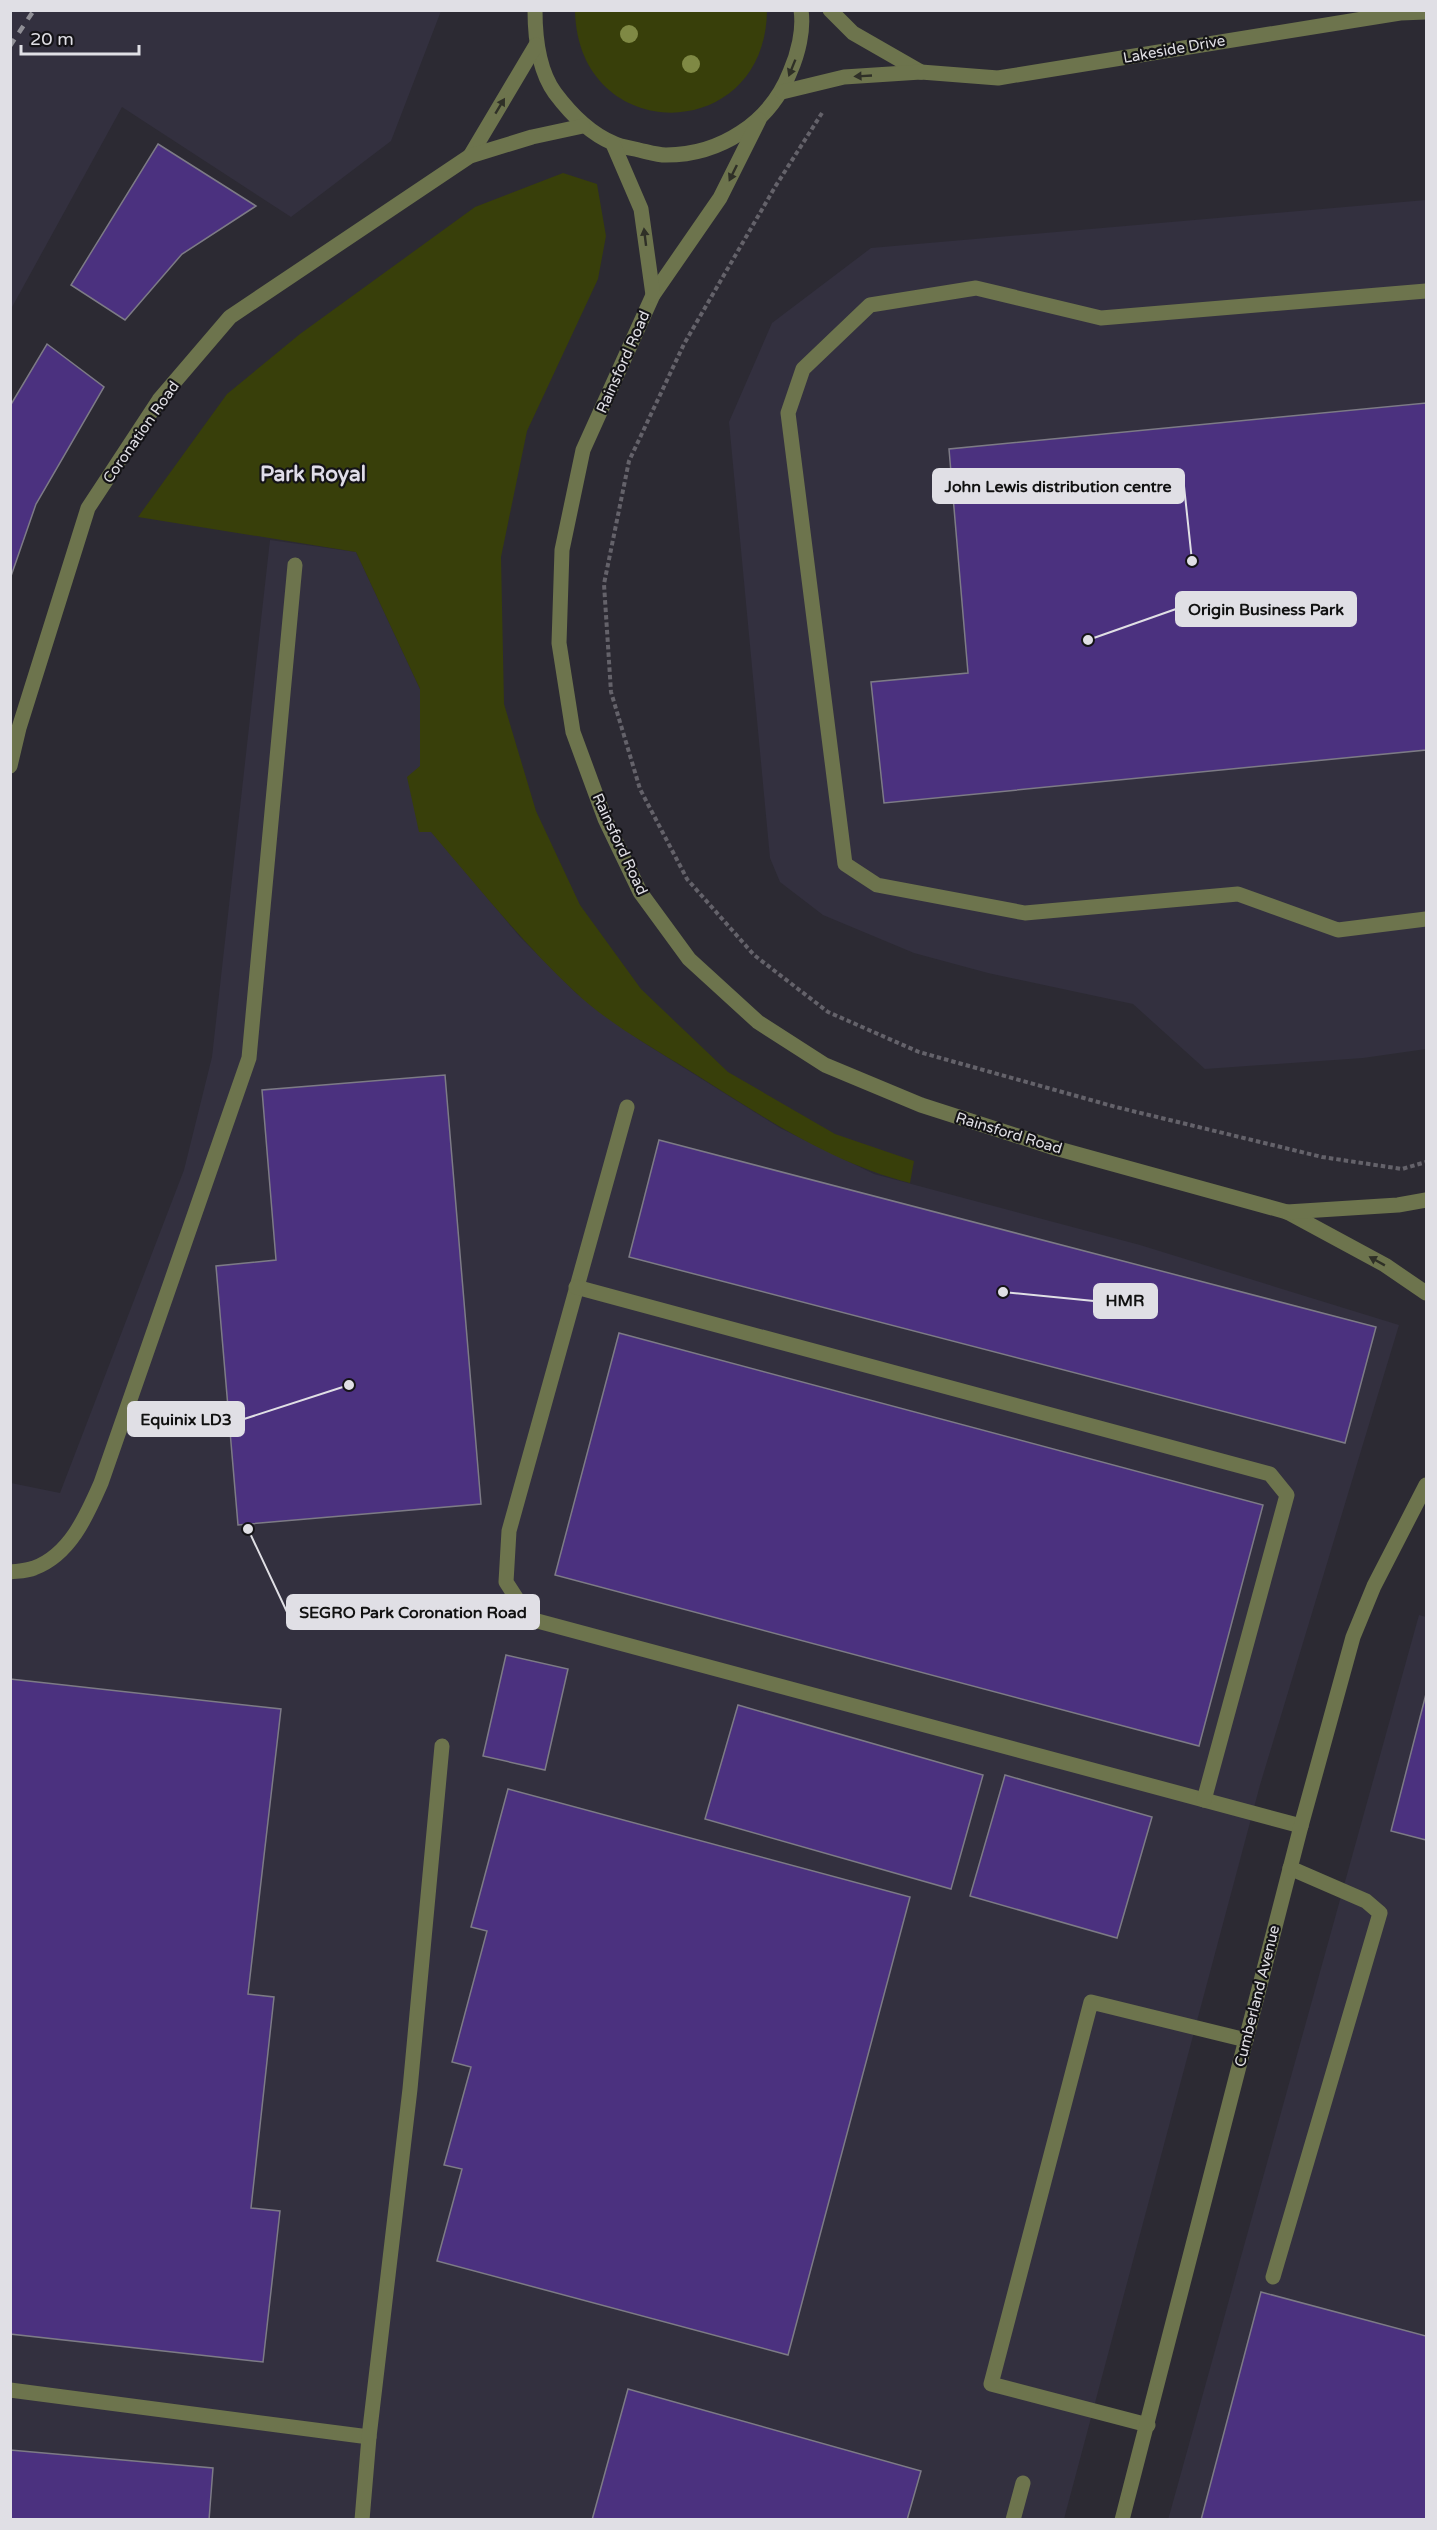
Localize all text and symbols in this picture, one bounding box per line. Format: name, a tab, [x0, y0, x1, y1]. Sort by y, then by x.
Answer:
scale bar	[21, 18, 140, 56]
text: 20 m	[30, 28, 74, 50]
street label: Lakeside Drive	[1122, 31, 1226, 67]
one-way arrow	[787, 59, 797, 77]
one-way arrow	[853, 71, 872, 80]
one-way arrow	[495, 97, 505, 114]
one-way arrow	[728, 164, 737, 181]
one-way arrow	[640, 227, 650, 246]
street label: Rainsford Road	[592, 308, 654, 416]
street label: Coronation Road	[99, 377, 183, 487]
district label: Park Royal	[260, 462, 366, 487]
callout: John Lewis distribution centre	[933, 469, 1184, 503]
text: John Lewis distribution centre	[943, 477, 1172, 497]
callout: Origin Business Park	[1176, 592, 1356, 626]
text: Origin Business Park	[1188, 600, 1344, 620]
street label: Rainsford Road	[589, 790, 651, 898]
street label: Rainsford Road	[954, 1108, 1064, 1158]
one-way arrow	[1369, 1256, 1386, 1266]
callout: HMR	[1094, 1284, 1157, 1318]
text: HMR	[1106, 1291, 1144, 1311]
callout: Equinix LD3	[128, 1402, 244, 1436]
text: Equinix LD3	[140, 1410, 232, 1430]
callout: SEGRO Park Coronation Road	[287, 1595, 539, 1629]
text: SEGRO Park Coronation Road	[299, 1603, 527, 1623]
street label: Cumberland Avenue	[1231, 1923, 1283, 2069]

